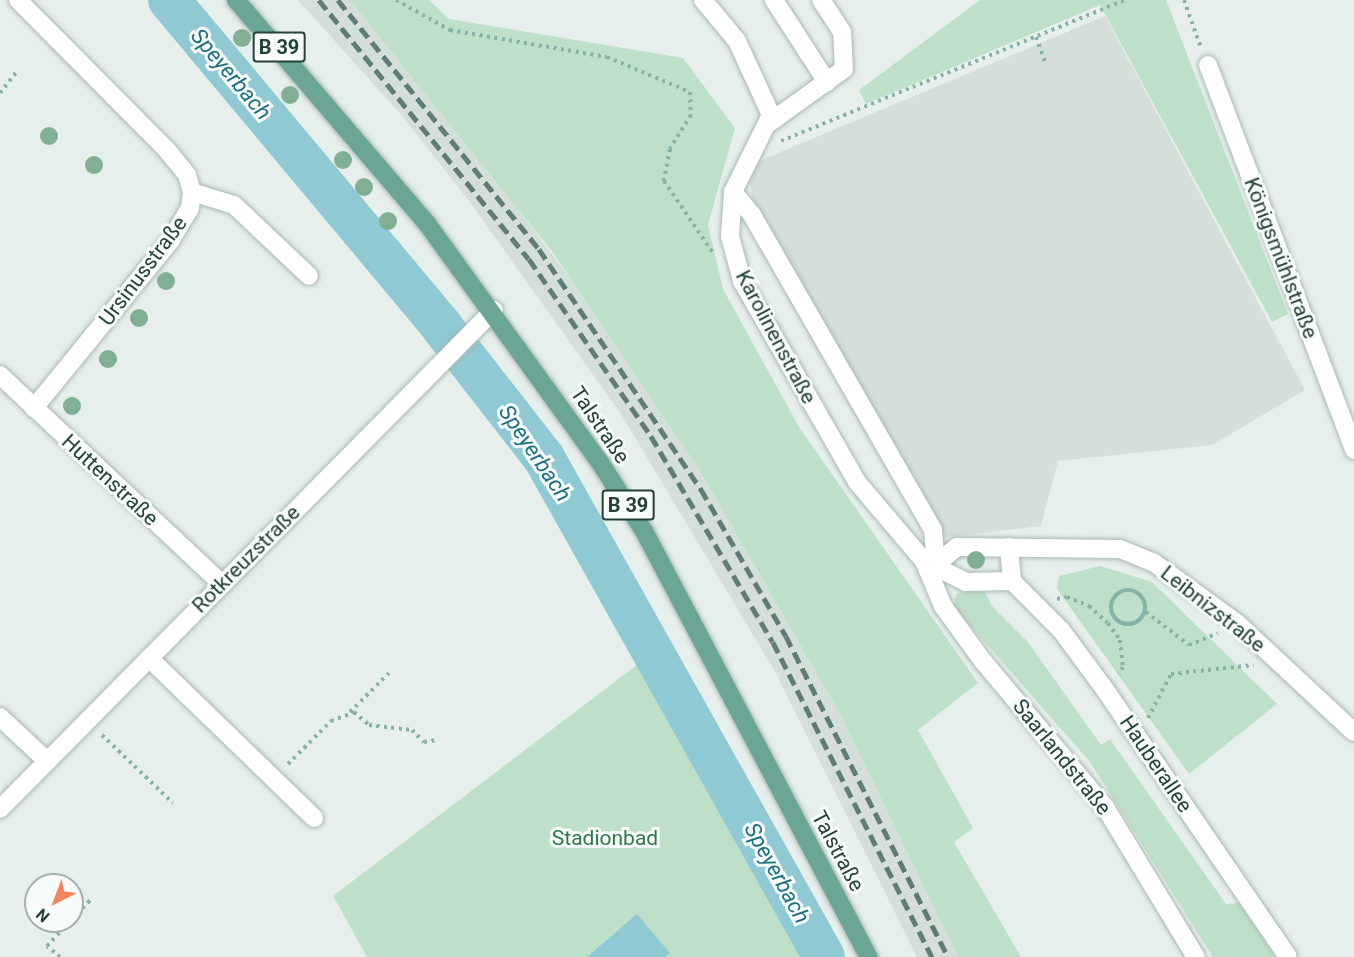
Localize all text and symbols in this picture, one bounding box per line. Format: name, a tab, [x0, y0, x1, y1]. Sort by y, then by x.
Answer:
water label: Speyerbach	[185, 23, 277, 125]
road number: B 39	[252, 30, 306, 64]
street label: Königsmühlstraße	[1239, 174, 1323, 342]
street label: Ursinusstraße	[94, 211, 192, 331]
street label: Karolinenstraße	[730, 266, 822, 408]
street label: Talstraße	[565, 382, 635, 468]
water label: Speyerbach	[493, 400, 577, 506]
street label: Huttenstraße	[57, 429, 163, 531]
road number: B 39	[601, 488, 655, 522]
street label: Rotkreuzstraße	[187, 500, 305, 618]
street label: Leibnizstraße	[1156, 560, 1270, 658]
street label: Saarlandstraße	[1008, 694, 1116, 820]
street label: Hauberallee	[1114, 711, 1198, 817]
street label: Talstraße	[806, 807, 870, 895]
water label: Speyerbach	[739, 818, 815, 928]
park label: Stadionbad	[552, 825, 658, 851]
north arrow	[24, 873, 84, 933]
text: N	[32, 904, 54, 926]

